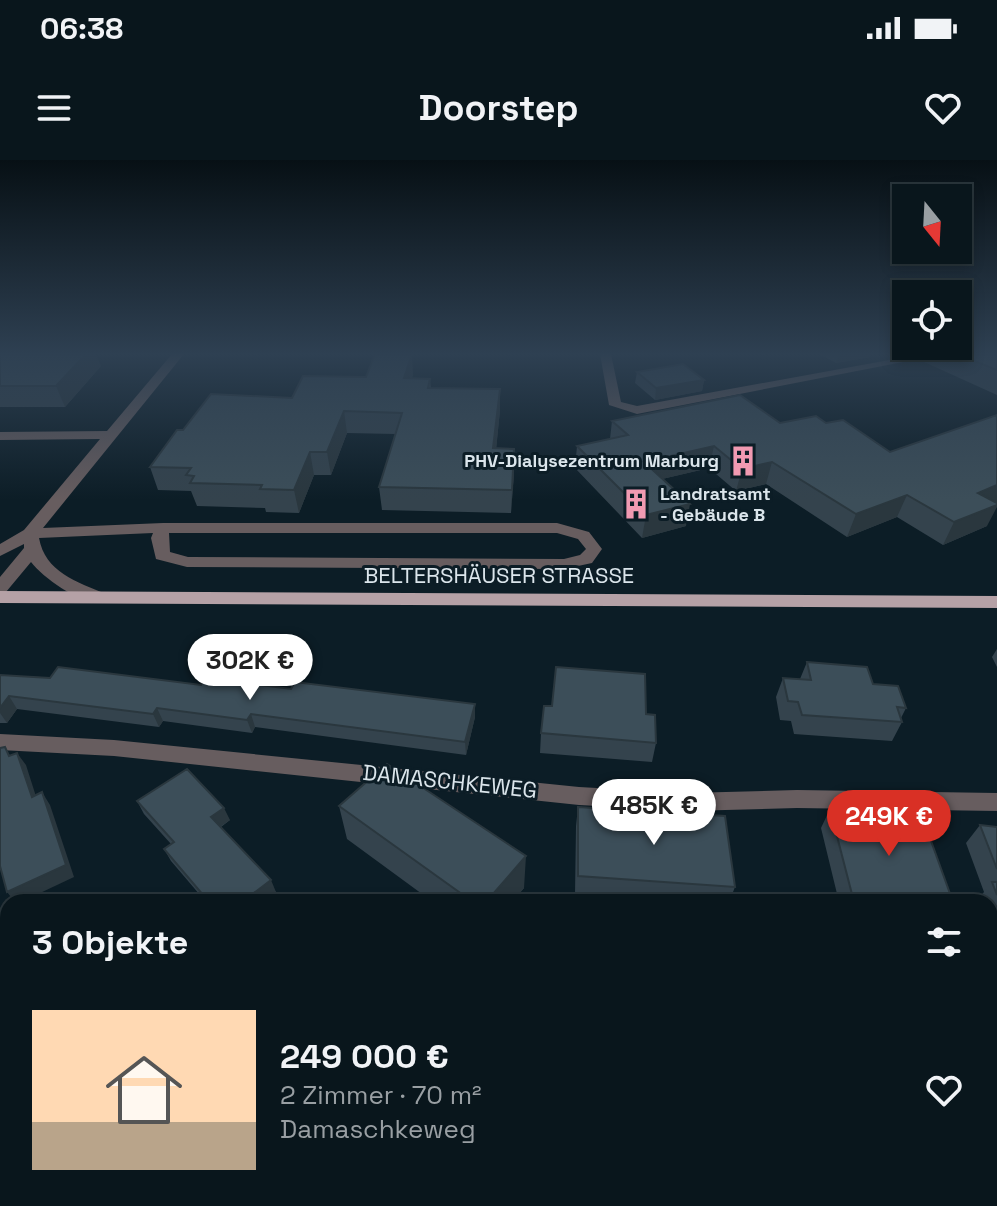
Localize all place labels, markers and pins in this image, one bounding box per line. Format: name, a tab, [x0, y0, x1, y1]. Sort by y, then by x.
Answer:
building icon: PHV-Dialysezentrum Marburg	[726, 444, 760, 478]
place label: PHV-Dialysezentrum Marburg	[464, 449, 719, 472]
place label: Landratsamt - Gebäude B	[660, 482, 771, 526]
building icon: Landratsamt - Gebäude B	[619, 487, 653, 521]
pin: 302K €	[185, 634, 315, 702]
pin: 485K €	[589, 779, 719, 847]
pin: 249K €	[824, 790, 954, 858]

